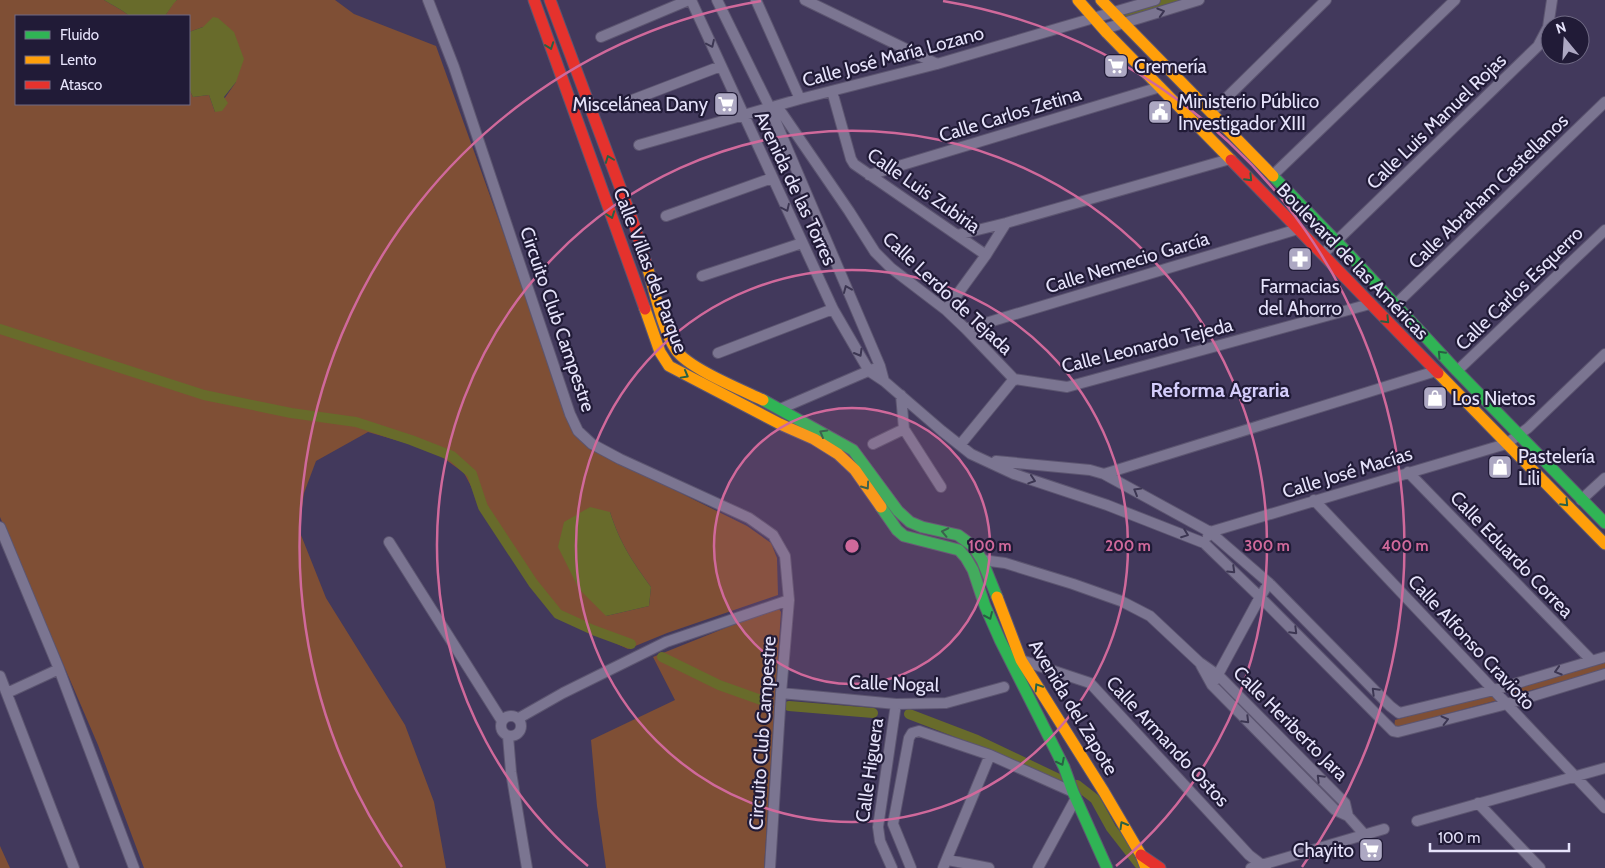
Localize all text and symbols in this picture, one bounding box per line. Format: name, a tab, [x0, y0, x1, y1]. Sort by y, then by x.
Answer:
one-way arrow	[1157, 7, 1165, 17]
legend	[15, 15, 190, 105]
north arrow	[1540, 15, 1590, 65]
text: N	[1553, 18, 1568, 38]
street label: Calle José María Lozano	[800, 21, 987, 92]
text: Fluido	[60, 26, 99, 44]
one-way arrow	[705, 39, 715, 48]
one-way arrow	[544, 41, 554, 50]
street label: Calle Luis Manuel Rojas	[1362, 49, 1511, 194]
text: Lento	[60, 51, 97, 69]
supermarket icon: Cremería	[1103, 53, 1129, 79]
place label: Cremería	[1134, 55, 1207, 78]
text: Atasco	[60, 76, 102, 94]
street label: Calle Carlos Zetina	[936, 82, 1084, 147]
place label: Ministerio Público Investigador XIII	[1178, 90, 1319, 135]
supermarket icon: Miscelánea Dany	[713, 91, 739, 117]
place label: Miscelánea Dany	[573, 93, 708, 116]
public building icon: Ministerio Público Investigador XIII	[1147, 99, 1173, 125]
street label: Avenida de las Torres	[750, 108, 841, 269]
street label: Calle Abraham Castellanos	[1404, 109, 1573, 274]
street label: Calle Luis Zubiria	[863, 143, 985, 238]
one-way arrow	[605, 155, 615, 164]
one-way arrow	[1243, 173, 1252, 182]
street label: Boulevard de las Américas	[1272, 178, 1434, 345]
street label: Calle Villas del Parque	[608, 184, 693, 356]
one-way arrow	[780, 203, 790, 212]
one-way arrow	[605, 211, 615, 219]
street label: Calle Carlos Esquerro	[1451, 222, 1588, 355]
street label: Circuito Club Campestre	[515, 224, 600, 415]
street label: Calle Lerdo de Tejada	[878, 227, 1017, 360]
street label: Calle Nemecio García	[1043, 227, 1212, 298]
pharmacy icon: Farmacias del Ahorro	[1287, 246, 1313, 272]
place label: Farmacias del Ahorro	[1258, 275, 1342, 320]
one-way arrow	[843, 285, 854, 294]
street label: Calle Leonardo Tejeda	[1059, 313, 1235, 378]
one-way arrow	[1380, 315, 1389, 324]
one-way arrow	[852, 348, 862, 357]
one-way arrow	[1438, 350, 1447, 359]
one-way arrow	[680, 369, 689, 379]
district label: Reforma Agraria	[1150, 378, 1290, 402]
shop icon: Los Nietos	[1422, 385, 1448, 411]
place label: Los Nietos	[1452, 387, 1536, 410]
one-way arrow	[819, 429, 828, 439]
street label: Calle José Macías	[1279, 442, 1415, 503]
place label: Pastelería Lili	[1518, 445, 1595, 490]
shop icon: Pastelería Lili	[1487, 454, 1513, 480]
one-way arrow	[1027, 474, 1036, 484]
one-way arrow	[860, 480, 869, 490]
street label: Calle Eduardo Correa	[1445, 486, 1578, 622]
one-way arrow	[1133, 487, 1142, 497]
one-way arrow	[1559, 498, 1568, 507]
one-way arrow	[940, 527, 949, 538]
one-way arrow	[1180, 528, 1189, 539]
centre of rings	[843, 537, 861, 555]
text: 100 m	[968, 537, 1012, 555]
text: 200 m	[1105, 537, 1151, 555]
text: 300 m	[1244, 537, 1290, 555]
text: 400 m	[1382, 537, 1428, 555]
one-way arrow	[1226, 564, 1235, 573]
street label: Calle Alfonso Cravioto	[1403, 570, 1540, 715]
one-way arrow	[983, 611, 994, 620]
one-way arrow	[1288, 626, 1297, 635]
street label: Circuito Club Campestre	[744, 635, 781, 831]
street label: Avenida del Zapote	[1024, 635, 1123, 779]
street label: Calle Heriberto Jara	[1229, 661, 1353, 785]
one-way arrow	[1555, 665, 1563, 675]
street label: Calle Nogal	[848, 670, 940, 697]
street label: Calle Armando Ostos	[1101, 671, 1234, 811]
one-way arrow	[1034, 683, 1044, 692]
one-way arrow	[1372, 688, 1381, 697]
one-way arrow	[1240, 714, 1249, 723]
one-way arrow	[1440, 715, 1449, 726]
street label: Calle Higuera	[851, 716, 888, 824]
one-way arrow	[1055, 757, 1065, 766]
one-way arrow	[1317, 775, 1326, 784]
scale bar	[1430, 820, 1569, 852]
one-way arrow	[1120, 821, 1130, 830]
text: 100 m	[1438, 829, 1480, 847]
supermarket icon: Chayito	[1358, 837, 1384, 863]
place label: Chayito	[1293, 839, 1354, 862]

